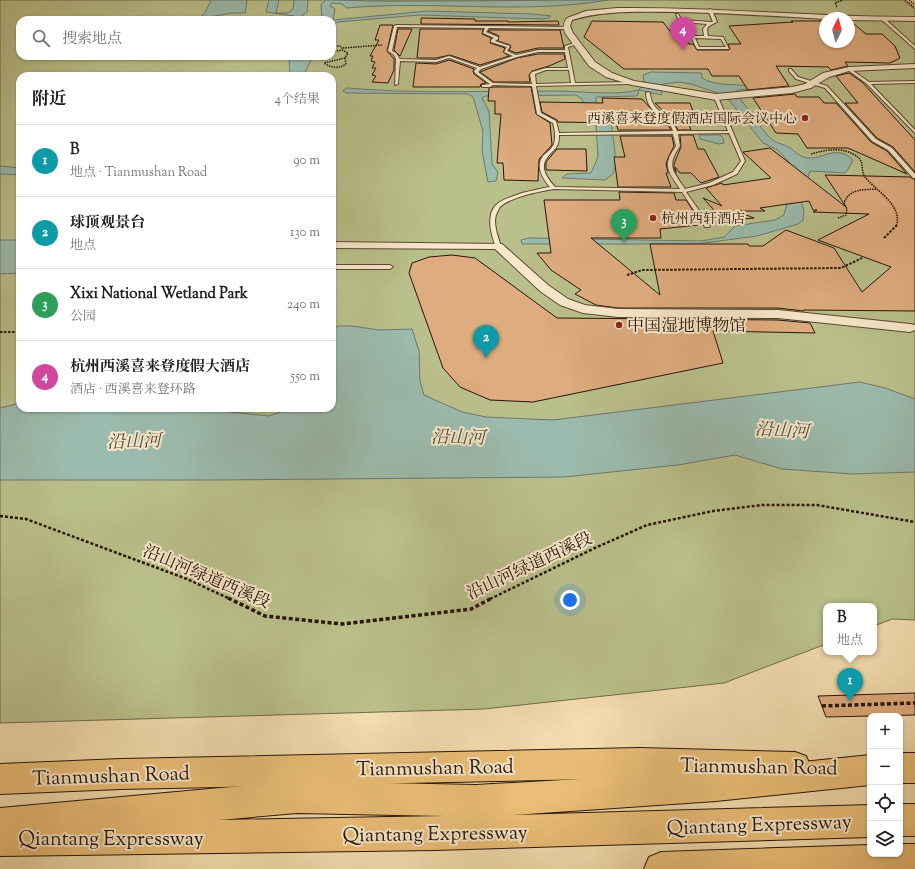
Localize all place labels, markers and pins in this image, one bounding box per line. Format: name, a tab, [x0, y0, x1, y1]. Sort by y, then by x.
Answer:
pin: 4	[670, 17, 696, 50]
place label: 西溪喜来登度假酒店国际会议中心	[587, 110, 797, 130]
marker: 西溪喜来登度假酒店国际会议中心	[800, 113, 810, 123]
pin: 3	[611, 209, 637, 242]
place label: 杭州西轩酒店	[661, 210, 745, 230]
marker: 杭州西轩酒店	[648, 213, 658, 223]
place label: 中国湿地博物馆	[627, 315, 746, 339]
marker: 中国湿地博物馆	[614, 320, 624, 330]
pin: 2	[473, 325, 499, 358]
pin: 1	[837, 668, 863, 701]

